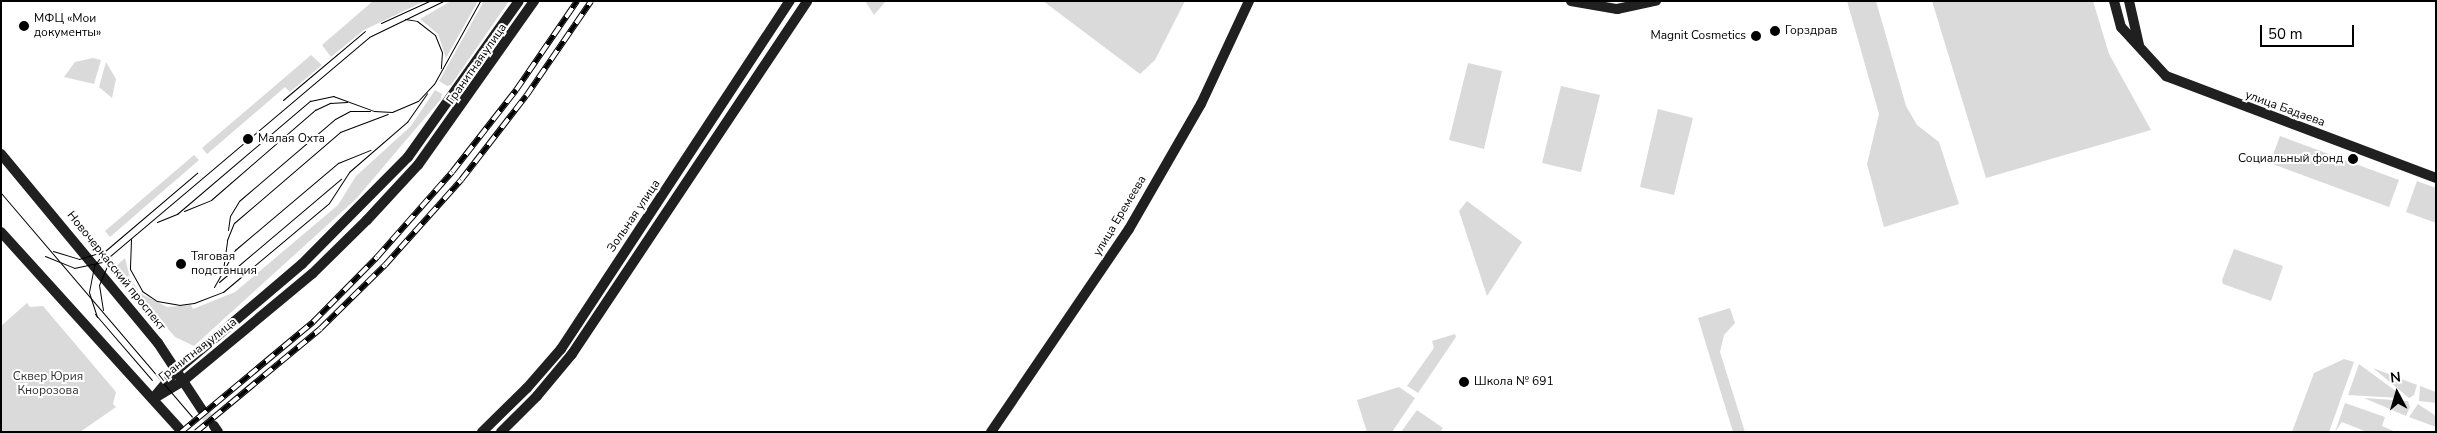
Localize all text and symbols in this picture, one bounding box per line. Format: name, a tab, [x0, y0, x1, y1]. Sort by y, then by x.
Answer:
place label: МФЦ «Мои документы»	[34, 12, 101, 40]
scale bar	[2262, 15, 2356, 47]
marker: МФЦ «Мои документы»	[18, 20, 30, 32]
street label: Гранитная улица	[444, 21, 510, 107]
place label: Горздрав	[1785, 24, 1837, 38]
text: 50 m	[2268, 24, 2303, 44]
marker: Горздрав	[1769, 25, 1781, 37]
place label: Magnit Cosmetics	[1650, 29, 1746, 43]
marker: Magnit Cosmetics	[1750, 30, 1762, 42]
street label: улица Бадаева	[2243, 88, 2327, 130]
place label: Малая Охта	[258, 132, 325, 146]
marker: Малая Охта	[242, 133, 254, 145]
place label: Социальный фонд	[2238, 152, 2343, 166]
marker: Социальный фонд	[2347, 153, 2359, 165]
street label: улица Еремеева	[1090, 173, 1150, 259]
street label: Зольная улица	[604, 177, 664, 255]
street label: Новочеркасский проспект	[64, 209, 168, 333]
place label: Тяговая подстанция	[191, 250, 257, 278]
marker: Тяговая подстанция	[175, 258, 187, 270]
street label: Гранитная улица	[156, 315, 240, 385]
north arrow	[2372, 368, 2422, 418]
text: N	[2389, 368, 2402, 388]
park label: Сквер Юрия Кнорозова	[13, 370, 83, 398]
place label: Школа № 691	[1474, 375, 1554, 389]
marker: Школа № 691	[1458, 376, 1470, 388]

